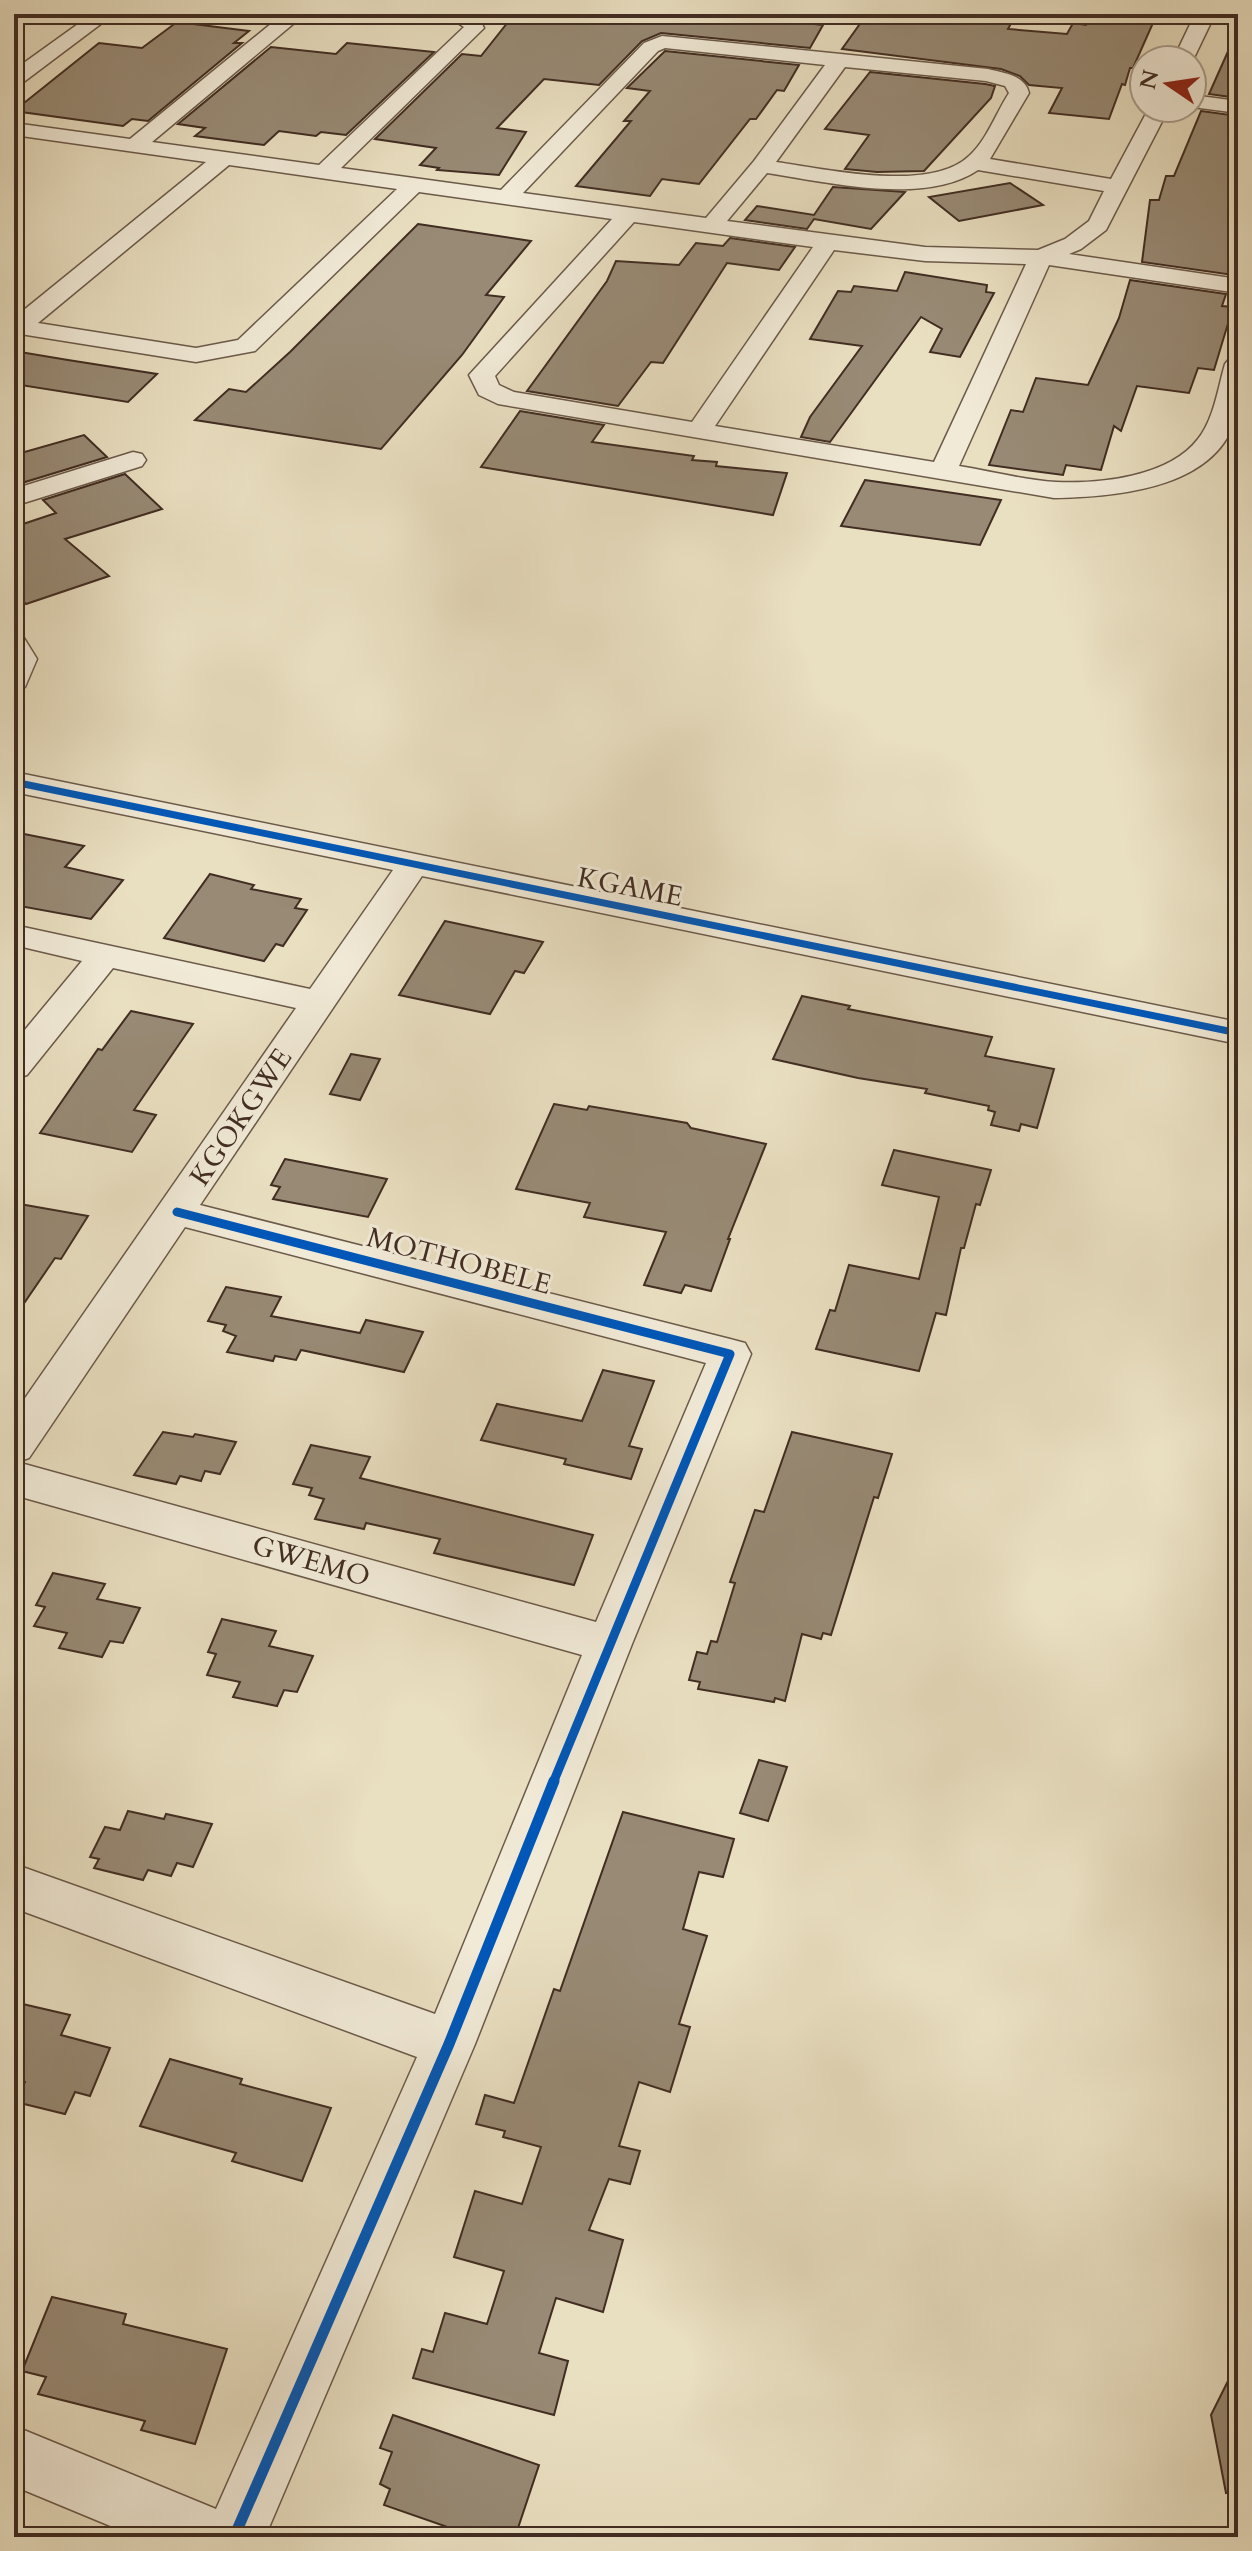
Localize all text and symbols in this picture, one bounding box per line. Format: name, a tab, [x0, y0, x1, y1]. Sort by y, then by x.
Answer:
north arrow	[1128, 44, 1208, 124]
text: N	[1133, 67, 1166, 92]
street label: KGAME	[574, 858, 686, 916]
street label: KGOKGWE	[181, 1041, 301, 1193]
street label: MOTHOBELE	[363, 1218, 555, 1304]
street label: GWEMO	[248, 1526, 374, 1596]

